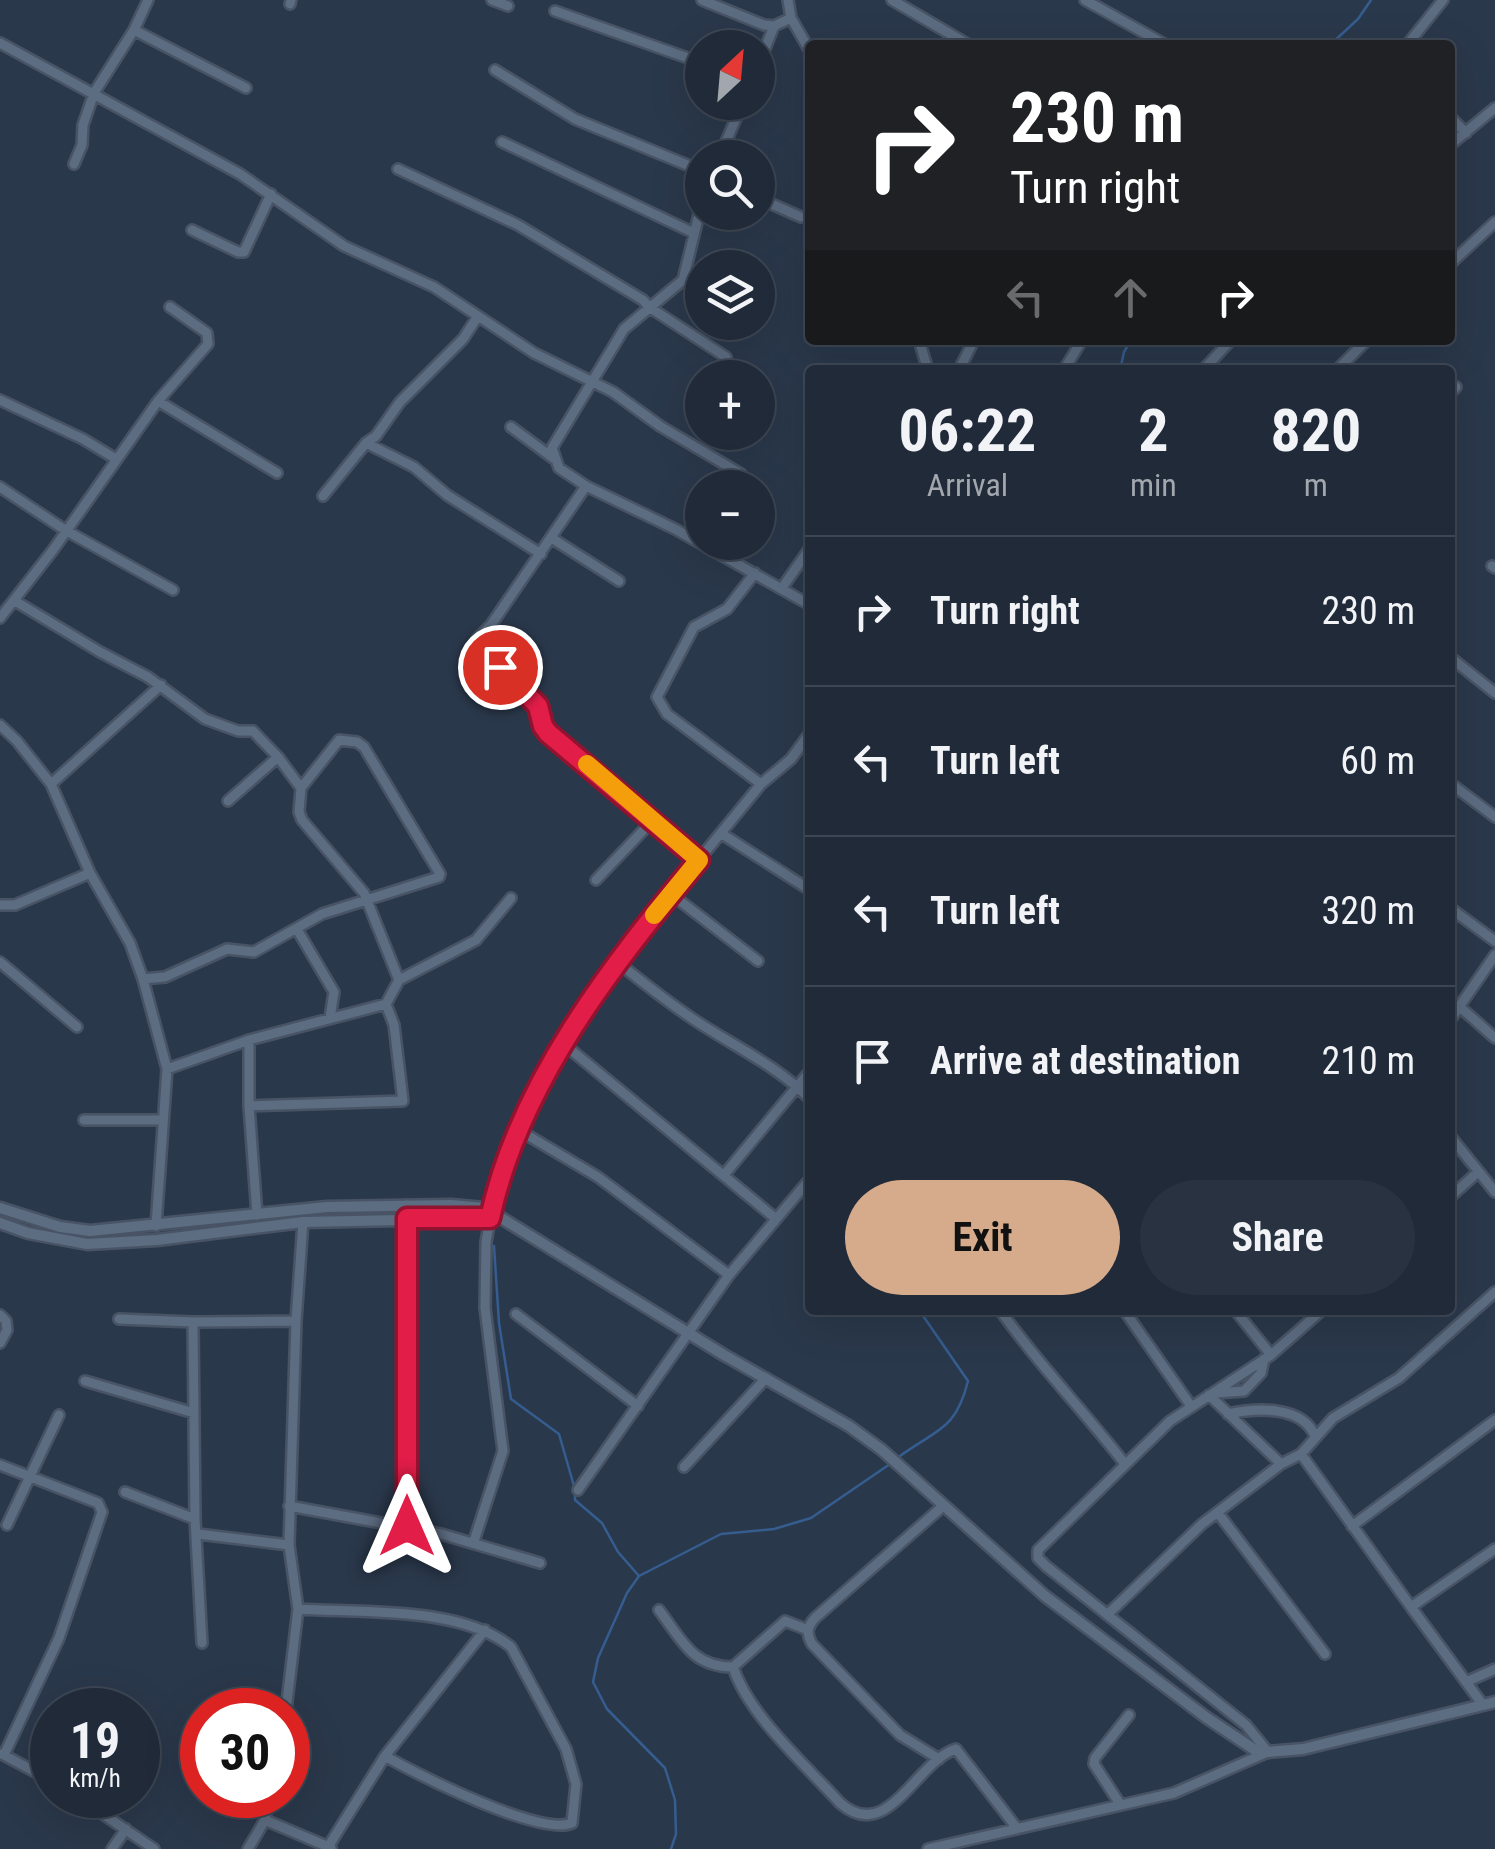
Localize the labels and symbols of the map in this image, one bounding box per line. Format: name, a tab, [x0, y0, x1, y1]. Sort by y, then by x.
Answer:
north arrow	[685, 30, 775, 120]
pin	[458, 625, 543, 710]
position arrow	[355, 1474, 459, 1578]
speed limit sign: 30	[180, 1688, 310, 1818]

